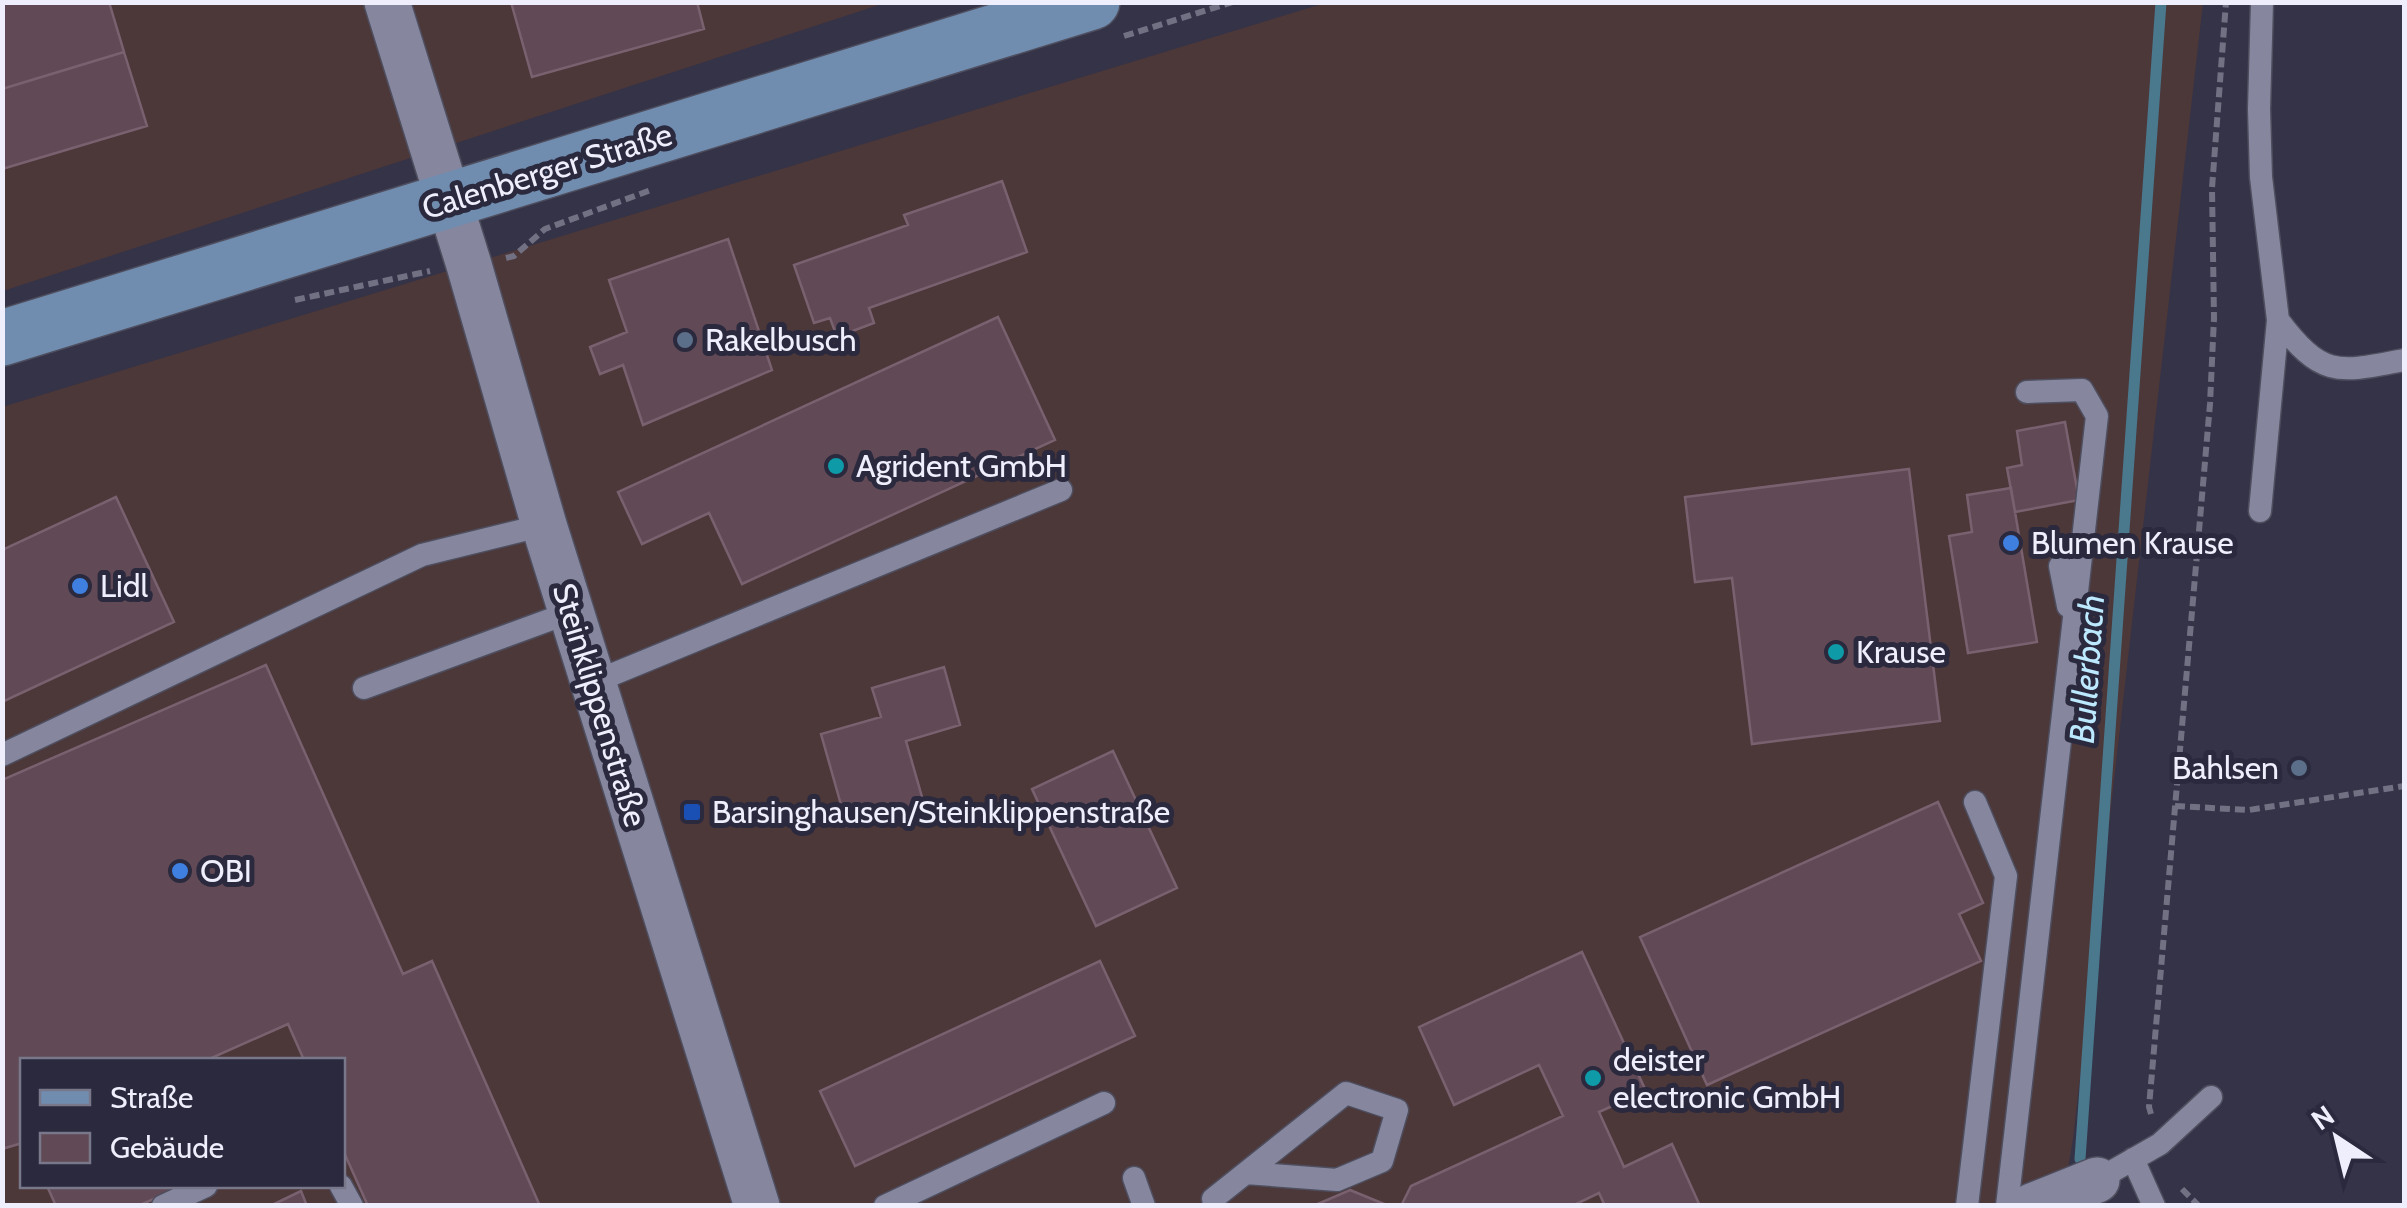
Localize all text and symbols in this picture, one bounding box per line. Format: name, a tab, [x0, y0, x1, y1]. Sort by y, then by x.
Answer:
street label: Calenberger Straße	[417, 114, 677, 227]
place label: Rakelbusch	[705, 320, 857, 359]
marker: Rakelbusch	[674, 329, 696, 351]
place label: Agrident GmbH	[856, 446, 1067, 485]
marker: Agrident GmbH	[825, 455, 847, 477]
place label: Blumen Krause	[2031, 523, 2234, 562]
marker: Blumen Krause	[2000, 532, 2022, 554]
place label: Lidl	[100, 566, 149, 605]
marker: Lidl	[69, 575, 91, 597]
street label: Steinklippenstraße	[545, 578, 656, 831]
water label: Bullerbach	[2060, 593, 2113, 745]
place label: Krause	[1856, 632, 1946, 671]
marker: Krause	[1825, 641, 1847, 663]
place label: Bahlsen	[2172, 748, 2279, 787]
marker: Bahlsen	[2288, 757, 2310, 779]
place label: Barsinghausen/Steinklippenstraße	[712, 792, 1170, 831]
marker: Barsinghausen/Steinklippenstraße	[681, 801, 703, 823]
place label: OBI	[200, 851, 252, 890]
marker: OBI	[169, 860, 191, 882]
place label: deister electronic GmbH	[1613, 1040, 1841, 1116]
legend	[20, 1058, 345, 1188]
marker: deister electronic GmbH	[1582, 1067, 1604, 1089]
text: Straße	[110, 1079, 193, 1116]
north arrow	[2287, 1088, 2387, 1188]
text: N	[2305, 1098, 2341, 1137]
text: Gebäude	[110, 1129, 224, 1166]

